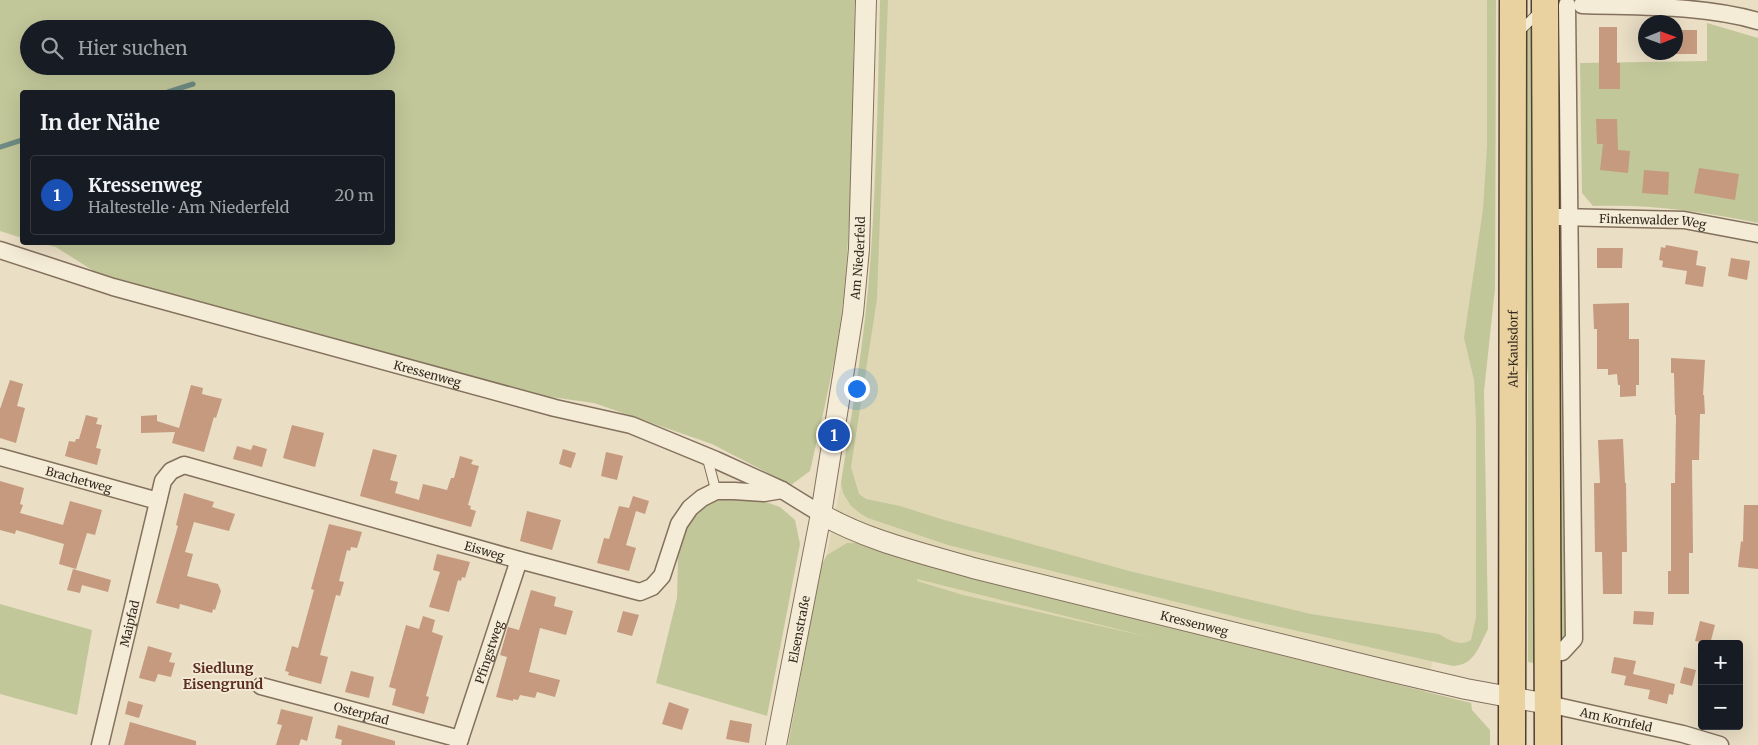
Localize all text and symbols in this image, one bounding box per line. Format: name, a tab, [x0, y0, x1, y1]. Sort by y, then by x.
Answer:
north arrow	[1638, 15, 1683, 60]
search box	[20, 20, 395, 75]
icon: search	[38, 34, 66, 62]
text: Hier suchen	[78, 36, 188, 60]
text: In der Nähe	[40, 109, 160, 136]
text: Kressenweg	[88, 173, 202, 197]
text: 1	[53, 185, 61, 205]
text: 20 m	[335, 185, 374, 205]
text: Haltestelle · Am Niederfeld	[88, 197, 289, 217]
street label: Finkenwalder Weg	[1599, 210, 1708, 232]
street label: Am Niederfeld	[847, 216, 867, 301]
street label: Alt-Kaulsdorf	[1505, 310, 1520, 389]
street label: Kressenweg	[392, 357, 464, 390]
your location	[844, 376, 870, 402]
pin: 1	[818, 416, 850, 454]
street label: Brachetweg	[44, 463, 115, 496]
street label: Eisweg	[463, 537, 507, 563]
street label: Elsenstraße	[785, 594, 812, 664]
street label: Maipfad	[116, 598, 142, 648]
street label: Kressenweg	[1159, 607, 1231, 639]
street label: Pfingstweg	[471, 618, 506, 686]
map controls	[1698, 640, 1743, 730]
button: +	[1698, 640, 1743, 685]
district label: Siedlung Eisengrund	[183, 659, 264, 693]
button: −	[1698, 685, 1743, 730]
street label: Osterpfad	[332, 698, 391, 727]
street label: Am Kornfeld	[1578, 704, 1654, 734]

